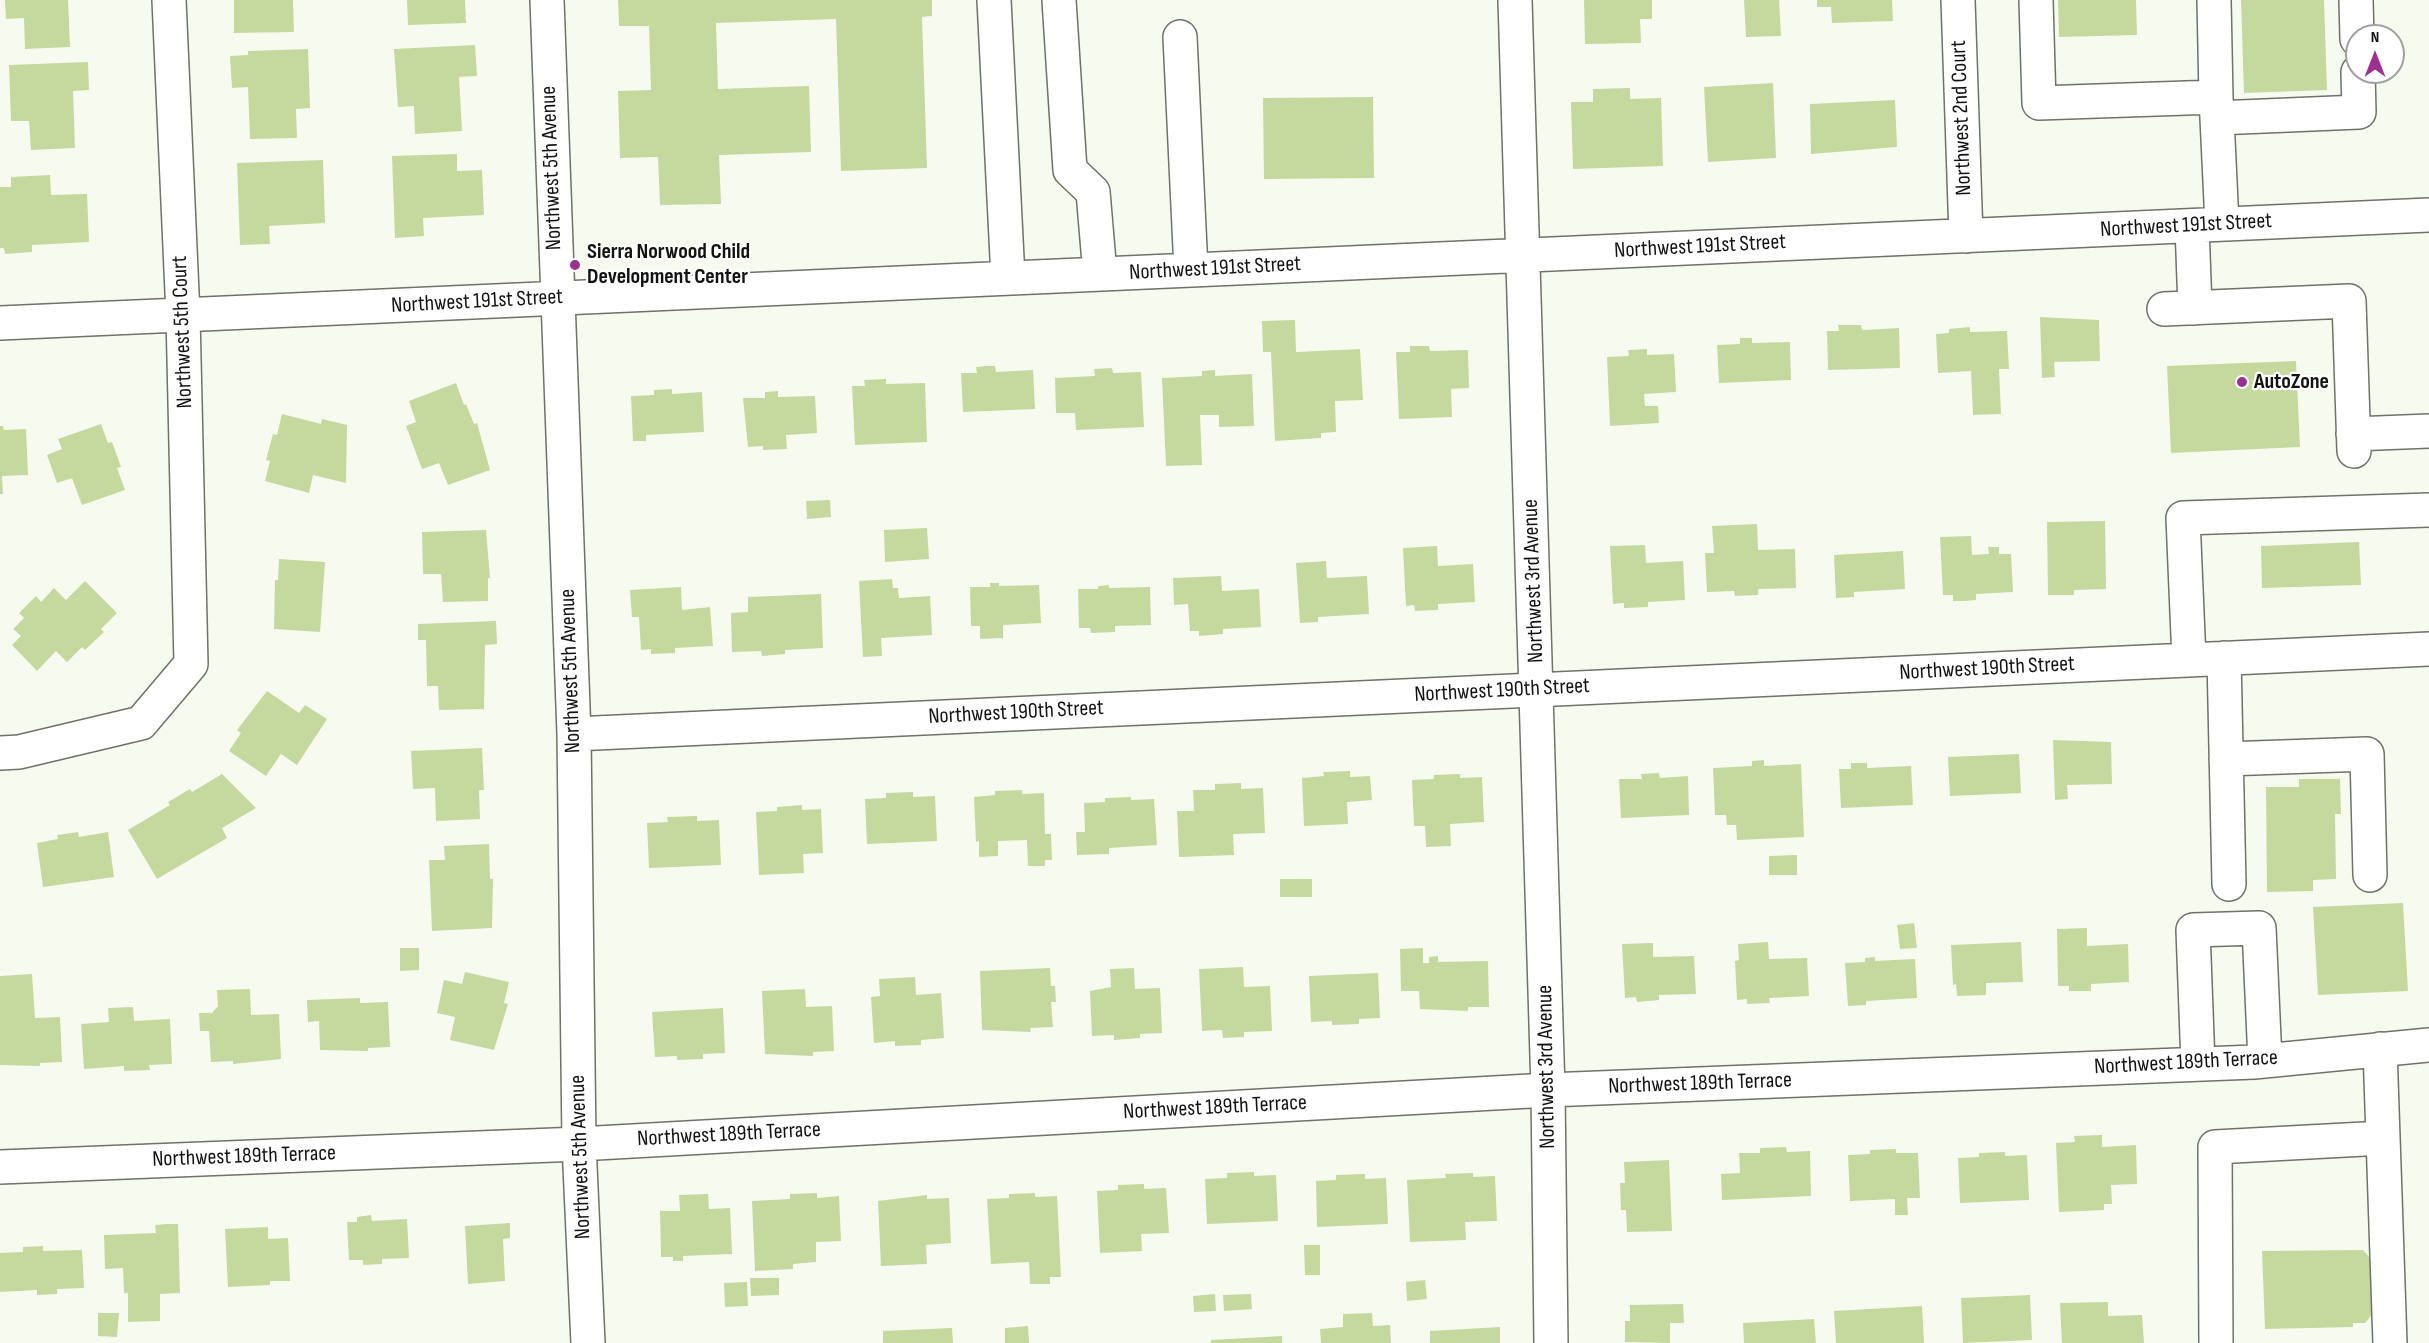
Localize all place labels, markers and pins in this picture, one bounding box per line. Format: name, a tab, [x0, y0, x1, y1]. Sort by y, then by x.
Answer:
place label: Sierra Norwood Child Development Center	[587, 239, 750, 290]
marker: Sierra Norwood Child Development Center	[568, 258, 582, 272]
place label: AutoZone	[2254, 369, 2329, 395]
marker: AutoZone	[2235, 375, 2249, 389]

